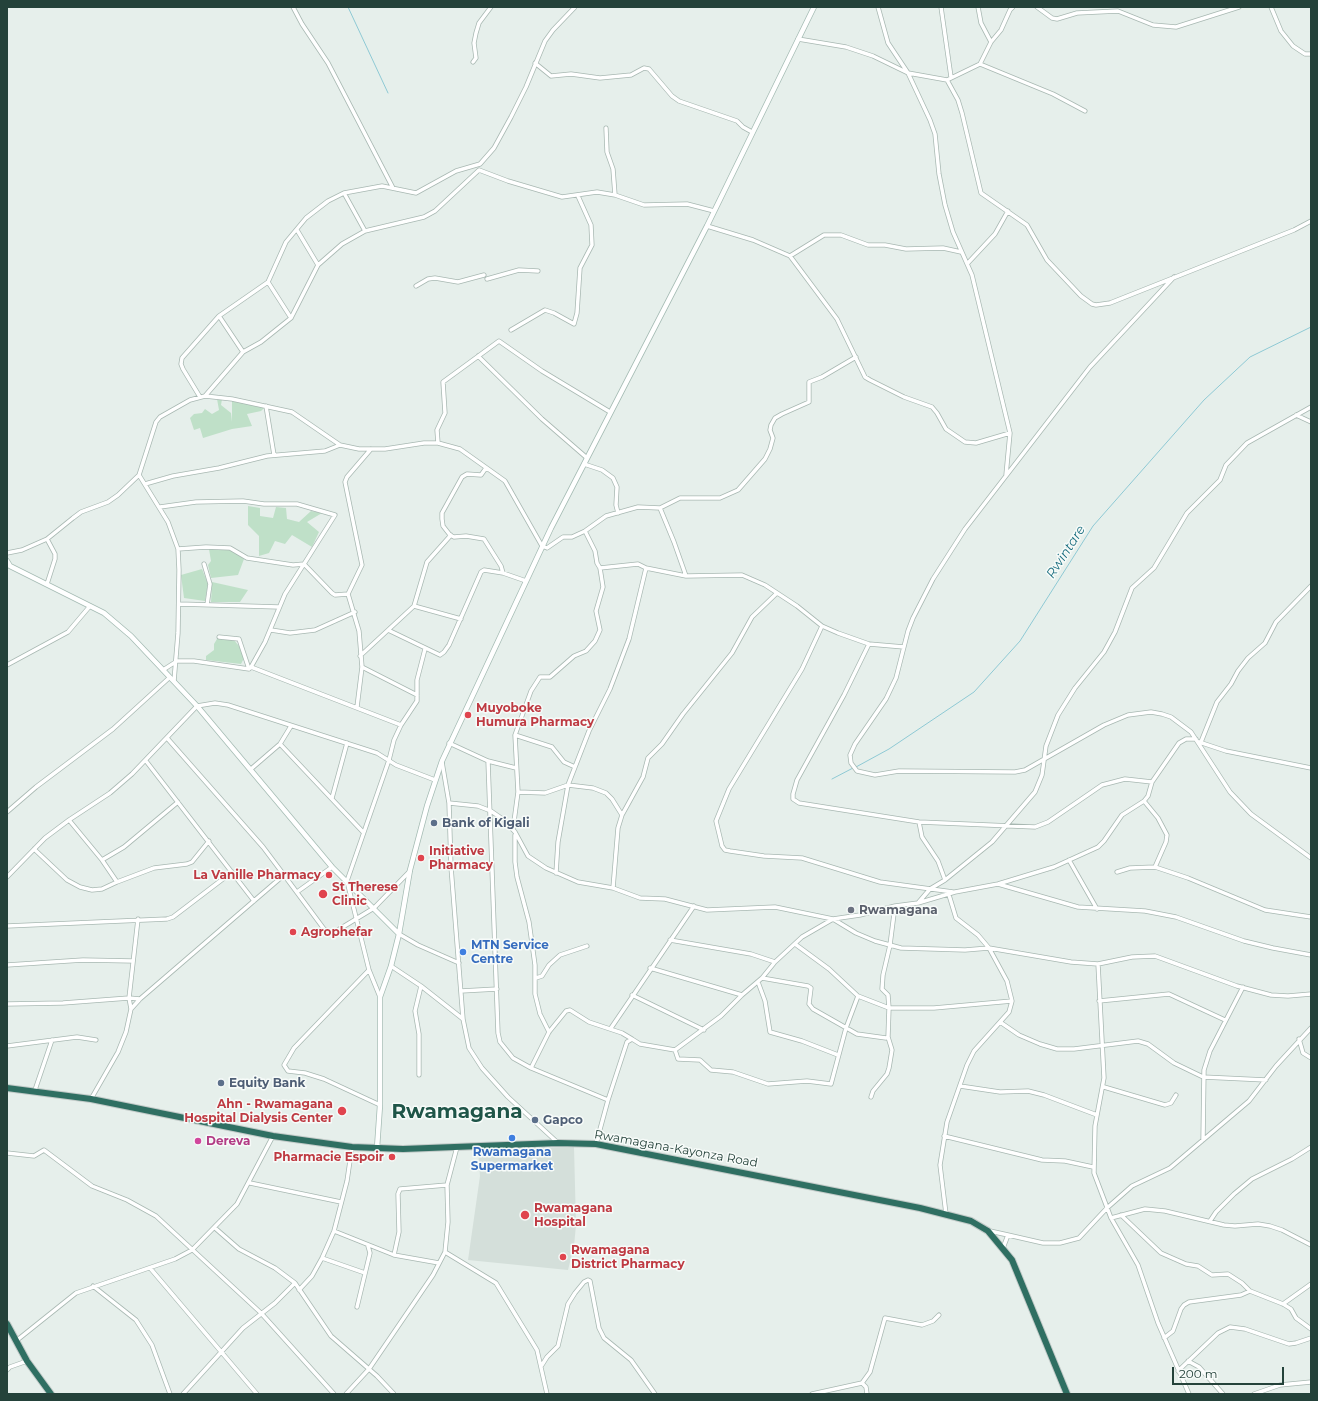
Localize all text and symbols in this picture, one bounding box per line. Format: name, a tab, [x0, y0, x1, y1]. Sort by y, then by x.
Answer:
water label: Rwintare	[1043, 523, 1089, 581]
place label: Muyoboke Humura Pharmacy	[476, 701, 594, 729]
marker: Muyoboke Humura Pharmacy	[463, 710, 473, 720]
place label: Bank of Kigali	[442, 816, 530, 830]
marker: Bank of Kigali	[429, 818, 439, 828]
place label: Initiative Pharmacy	[429, 844, 493, 872]
marker: Initiative Pharmacy	[416, 853, 426, 863]
place label: La Vanille Pharmacy	[193, 868, 321, 882]
marker: La Vanille Pharmacy	[324, 870, 334, 880]
place label: St Therese Clinic	[332, 880, 398, 908]
marker: St Therese Clinic	[317, 888, 329, 900]
place label: Rwamagana	[859, 903, 938, 917]
marker: Rwamagana	[846, 905, 856, 915]
place label: Agrophefar	[301, 925, 373, 939]
marker: Agrophefar	[288, 927, 298, 937]
place label: MTN Service Centre	[471, 938, 549, 966]
marker: MTN Service Centre	[458, 947, 468, 957]
place label: Equity Bank	[229, 1076, 305, 1090]
marker: Equity Bank	[216, 1078, 226, 1088]
place label: Ahn - Rwamagana Hospital Dialysis Center	[184, 1097, 333, 1125]
district label: Rwamagana	[391, 1100, 523, 1124]
marker: Ahn - Rwamagana Hospital Dialysis Center	[336, 1105, 348, 1117]
place label: Gapco	[543, 1113, 583, 1127]
marker: Gapco	[530, 1115, 540, 1125]
street label: Rwamagana-Kayonza Road	[593, 1128, 759, 1170]
marker: Rwamagana Supermarket	[507, 1133, 517, 1143]
place label: Dereva	[206, 1134, 250, 1148]
marker: Dereva	[193, 1136, 203, 1146]
place label: Rwamagana Supermarket	[471, 1145, 553, 1173]
place label: Pharmacie Espoir	[273, 1150, 384, 1164]
marker: Pharmacie Espoir	[387, 1152, 397, 1162]
place label: Rwamagana Hospital	[534, 1201, 613, 1229]
marker: Rwamagana Hospital	[519, 1209, 531, 1221]
place label: Rwamagana District Pharmacy	[571, 1243, 685, 1271]
marker: Rwamagana District Pharmacy	[558, 1252, 568, 1262]
scale bar	[1174, 1359, 1286, 1385]
text: 200 m	[1179, 1366, 1218, 1381]

